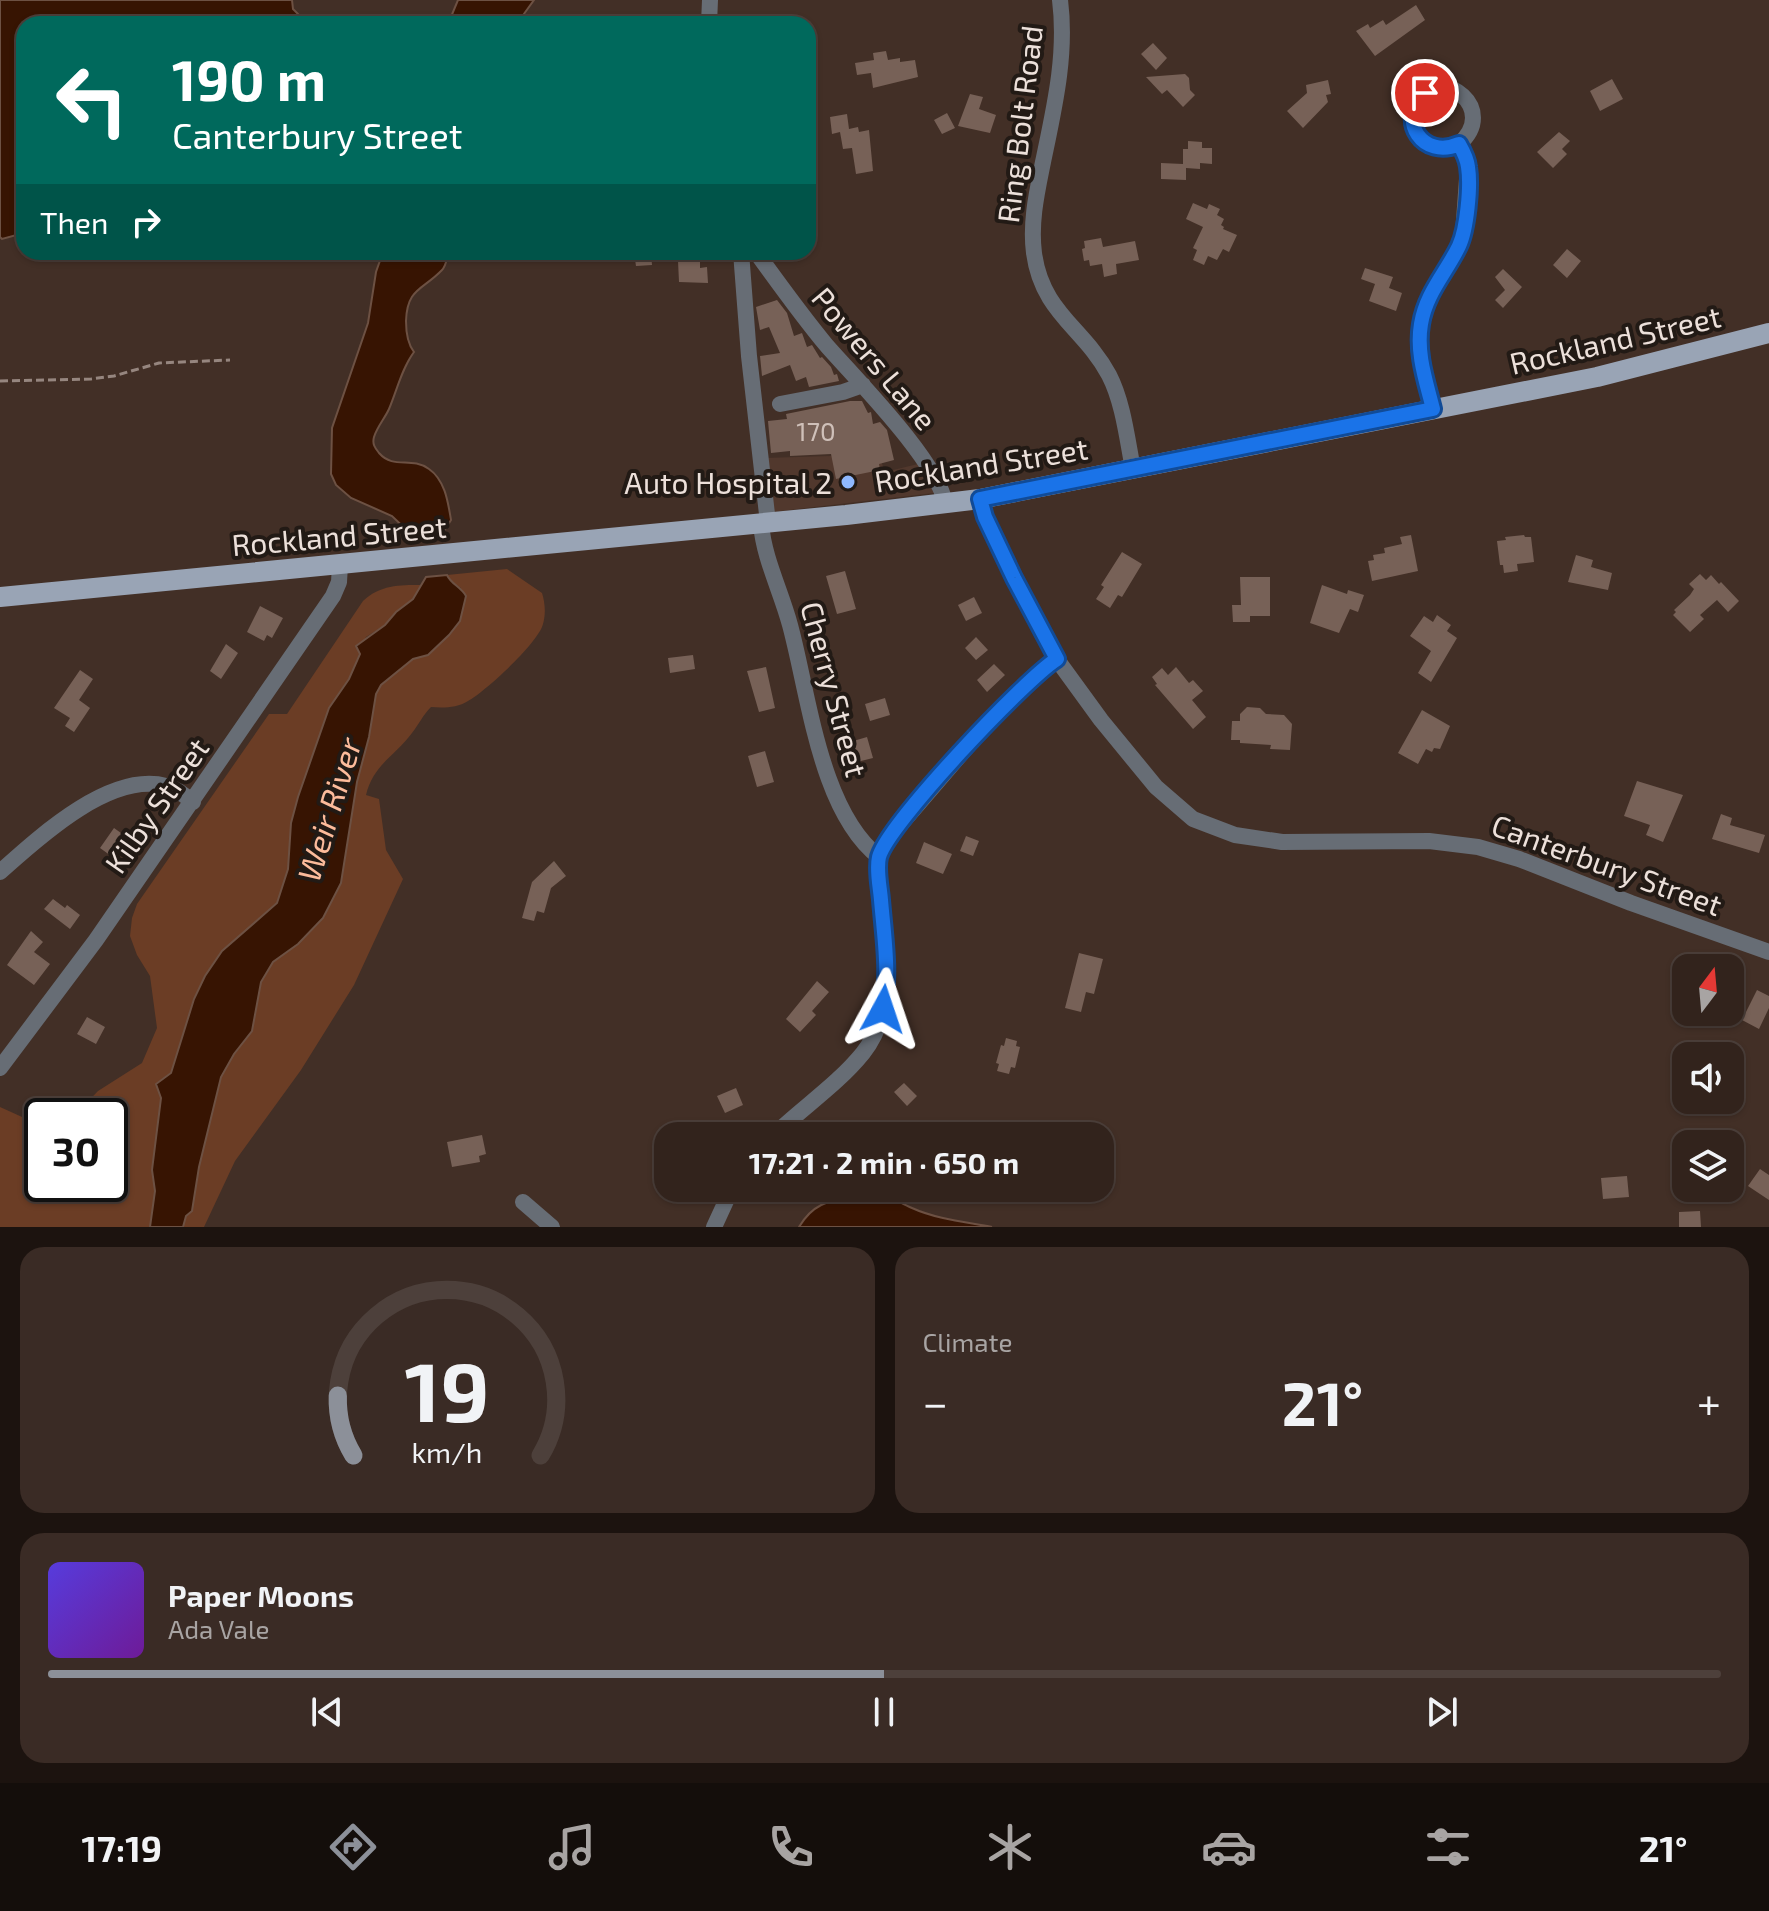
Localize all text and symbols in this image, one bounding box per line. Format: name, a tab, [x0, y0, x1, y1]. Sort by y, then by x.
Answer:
street label: Ring Bolt Road	[989, 23, 1049, 225]
text: 190 m	[172, 45, 326, 112]
icon: left	[40, 48, 144, 152]
pin	[1391, 59, 1459, 127]
icon: arrive	[1403, 71, 1447, 115]
text: Canterbury Street	[172, 113, 462, 156]
icon: right	[124, 200, 168, 244]
text: Then	[40, 204, 108, 240]
street label: Powers Lane	[805, 280, 945, 436]
street label: Rockland Street	[1506, 297, 1724, 381]
house number: 170	[796, 415, 836, 446]
street label: Rockland Street	[872, 429, 1090, 499]
place label: Auto Hospital 2	[624, 464, 832, 500]
marker: Auto Hospital 2	[839, 473, 857, 491]
street label: Rockland Street	[230, 508, 448, 562]
street label: Cherry Street	[794, 597, 876, 781]
street label: Kilby Street	[96, 731, 216, 879]
water label: Weir River	[288, 731, 368, 886]
street label: Canterbury Street	[1487, 806, 1727, 922]
north arrow	[1672, 954, 1744, 1026]
map controls	[1672, 954, 1744, 1202]
position arrow	[841, 967, 925, 1051]
button: sound	[1672, 1042, 1744, 1114]
speed limit sign: 30	[24, 1098, 128, 1202]
button: layers	[1672, 1130, 1744, 1202]
text: 17:21 · 2 min · 650 m	[749, 1144, 1019, 1180]
text: Climate	[923, 1326, 1012, 1357]
text: 19	[405, 1339, 490, 1439]
text: 21°	[1282, 1366, 1363, 1438]
text: −	[923, 1375, 948, 1428]
text: +	[1697, 1375, 1721, 1428]
text: km/h	[412, 1434, 483, 1469]
text: Paper Moons	[168, 1577, 354, 1613]
text: Ada Vale	[168, 1613, 270, 1644]
icon: previous	[305, 1690, 349, 1734]
icon: pause	[862, 1690, 906, 1734]
icon: next	[1420, 1690, 1464, 1734]
icon: directions	[325, 1819, 381, 1875]
icon: music	[544, 1819, 600, 1875]
icon: phone	[763, 1819, 819, 1875]
icon: climate	[982, 1819, 1038, 1875]
icon: car	[1201, 1819, 1257, 1875]
icon: filters	[1420, 1819, 1476, 1875]
text: 17:19	[81, 1826, 162, 1869]
text: 21°	[1639, 1826, 1688, 1869]

